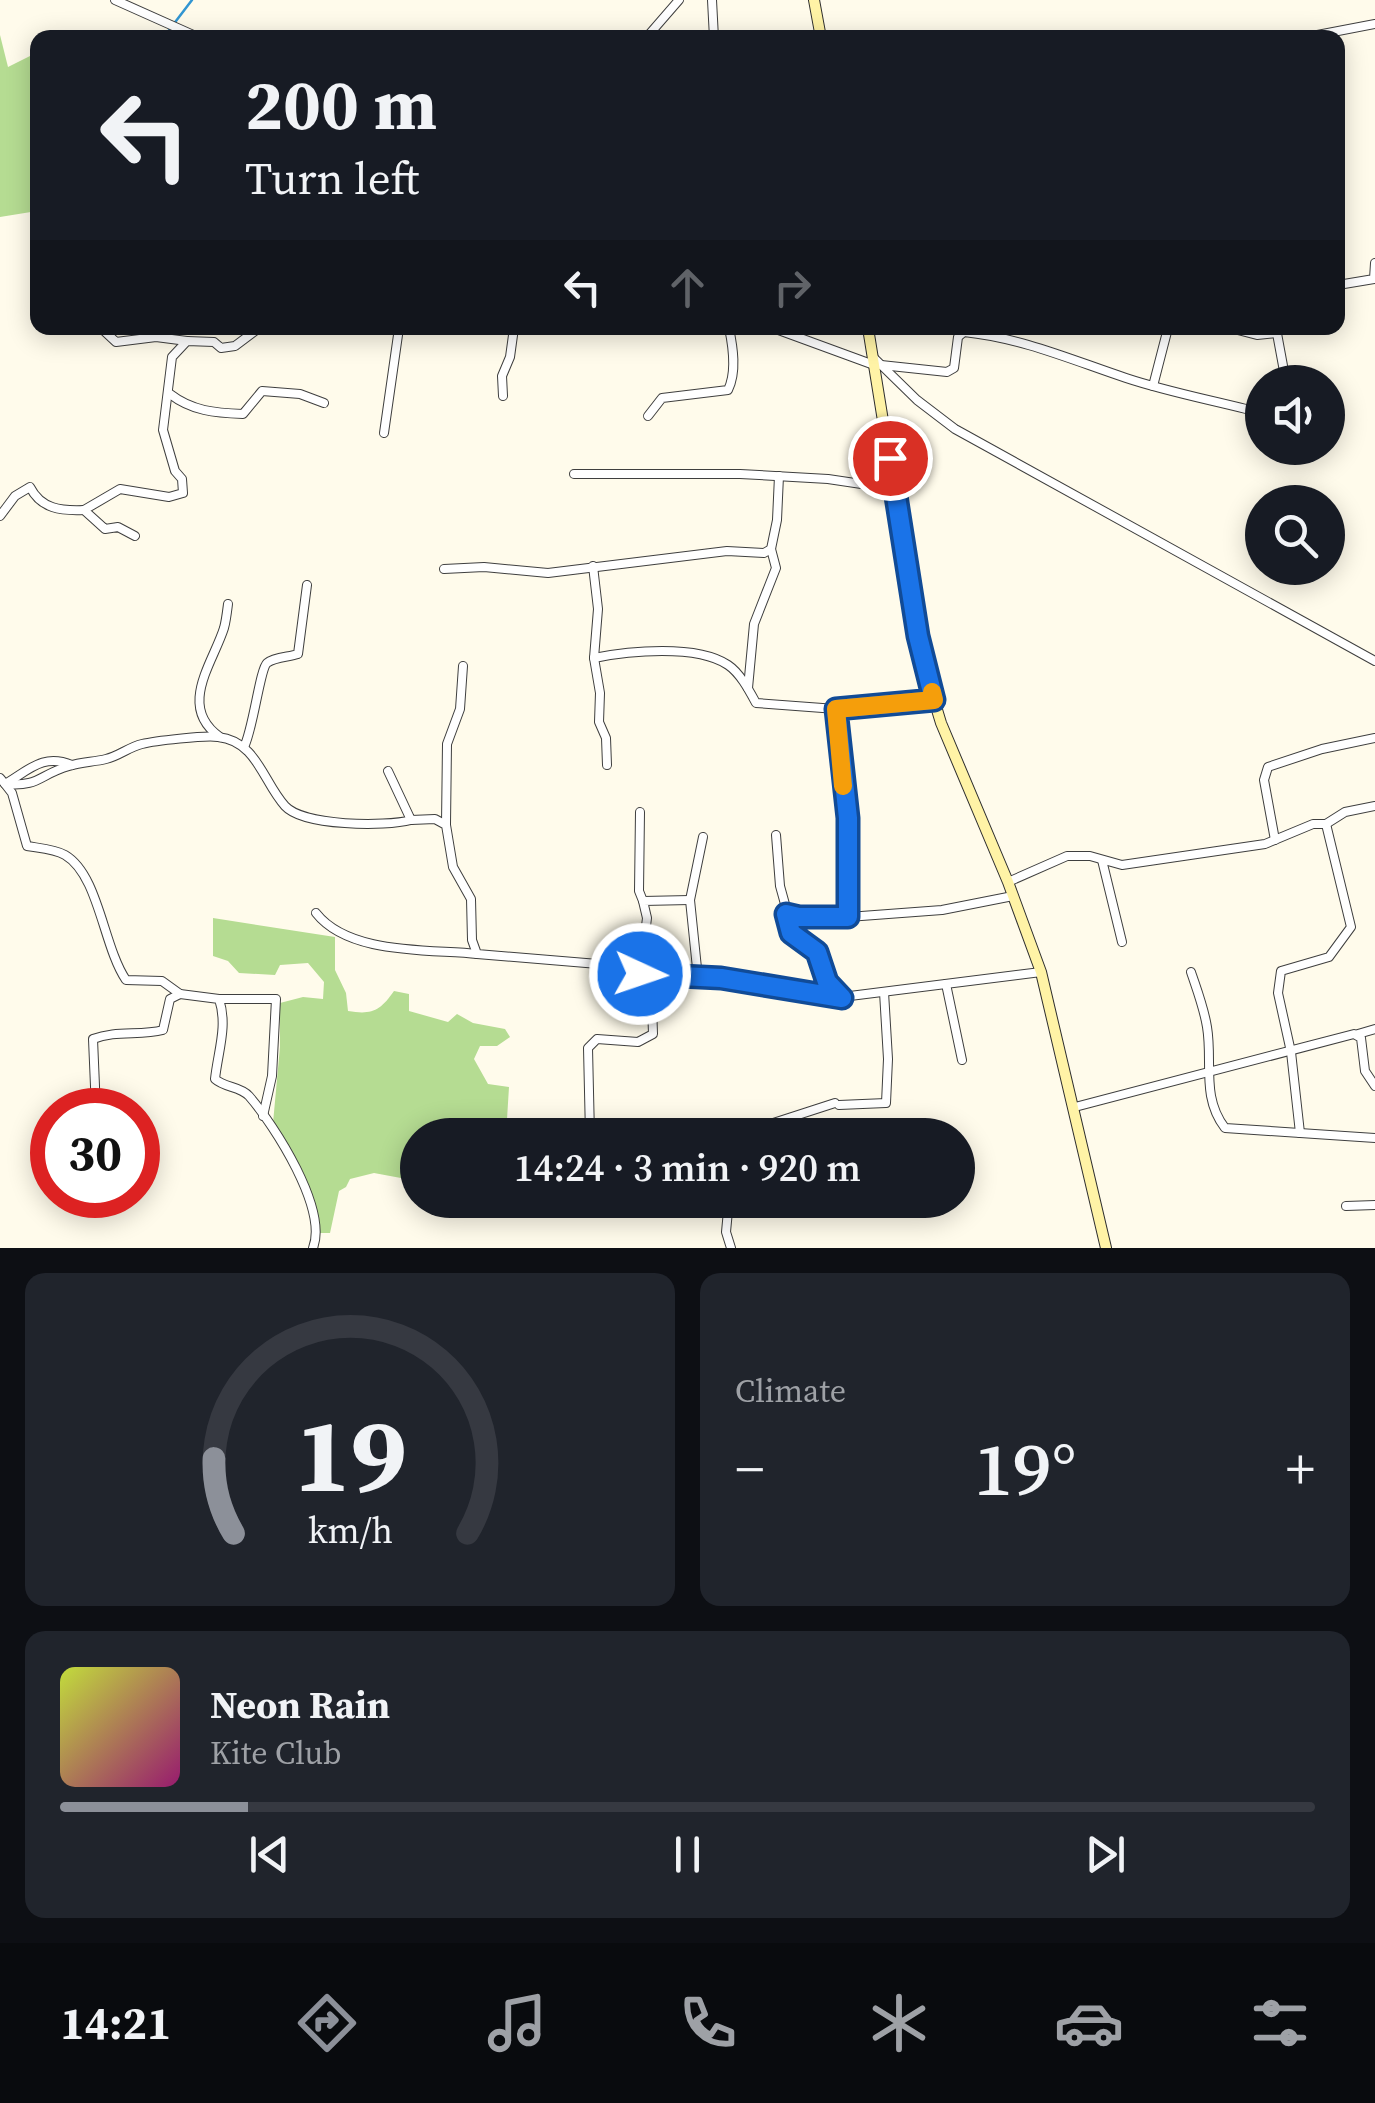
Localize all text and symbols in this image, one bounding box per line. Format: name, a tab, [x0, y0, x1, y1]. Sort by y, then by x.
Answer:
text: 200 m	[245, 56, 437, 152]
icon: left	[80, 70, 210, 200]
text: Turn left	[245, 147, 419, 209]
icon: left	[555, 260, 610, 315]
icon: ahead	[660, 260, 715, 315]
icon: right	[765, 260, 820, 315]
map controls	[1245, 365, 1345, 585]
button: sound	[1245, 365, 1345, 465]
pin	[848, 416, 933, 501]
icon: arrive	[863, 431, 918, 486]
button: search	[1245, 485, 1345, 585]
position arrow	[588, 922, 692, 1026]
speed limit sign: 30	[30, 1088, 160, 1218]
text: 14:24 · 3 min · 920 m	[514, 1142, 861, 1194]
text: Climate	[735, 1369, 846, 1413]
text: 19	[294, 1383, 406, 1526]
text: 19°	[974, 1417, 1076, 1520]
text: −	[735, 1431, 764, 1506]
text: +	[1286, 1431, 1315, 1506]
text: km/h	[307, 1506, 393, 1555]
text: Neon Rain	[210, 1679, 390, 1731]
text: Kite Club	[210, 1731, 342, 1775]
icon: previous	[242, 1827, 297, 1882]
icon: pause	[660, 1827, 715, 1882]
icon: next	[1078, 1827, 1133, 1882]
icon: directions	[292, 1988, 362, 2058]
icon: music	[482, 1988, 552, 2058]
icon: phone	[673, 1988, 743, 2058]
icon: climate	[864, 1988, 934, 2058]
icon: car	[1054, 1988, 1124, 2058]
icon: filters	[1245, 1988, 1315, 2058]
text: 14:21	[60, 1992, 171, 2054]

